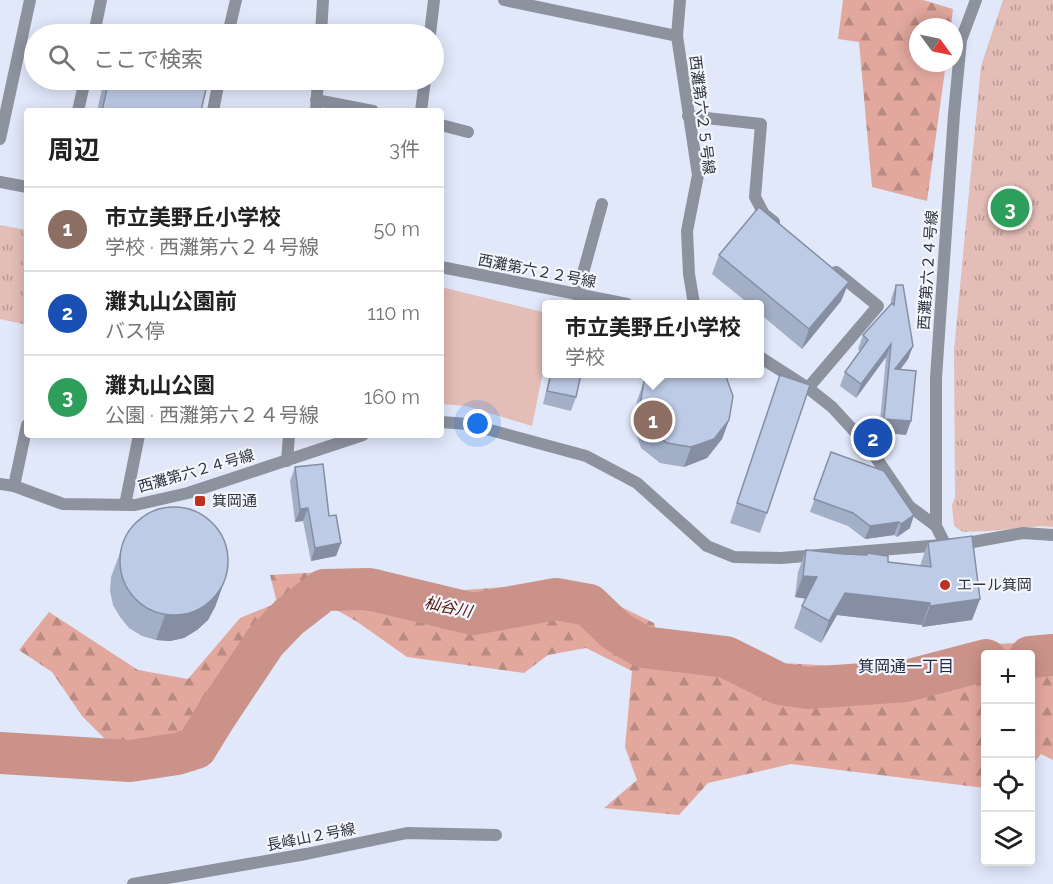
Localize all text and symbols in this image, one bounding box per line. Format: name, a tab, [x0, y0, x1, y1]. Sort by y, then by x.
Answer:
north arrow	[909, 18, 963, 72]
search box	[24, 24, 444, 90]
icon: search	[45, 41, 78, 74]
text: ここで検索	[93, 46, 203, 72]
street label: 西灘第六２５号線	[686, 54, 718, 176]
text: 周辺	[48, 135, 100, 165]
text: 3件	[389, 137, 420, 161]
pin: 3	[990, 186, 1030, 230]
text: 市立美野丘小学校	[105, 204, 281, 230]
street label: 西灘第六２４号線	[915, 210, 941, 330]
text: 1	[63, 217, 72, 241]
text: 50 m	[373, 217, 420, 241]
text: 学校 · 西灘第六２４号線	[105, 235, 319, 259]
street label: 西灘第六２２号線	[476, 251, 598, 291]
text: 灘丸山公園前	[105, 288, 237, 314]
popup	[542, 300, 764, 378]
text: 2	[62, 301, 73, 325]
text: 110 m	[367, 301, 420, 325]
text: 市立美野丘小学校	[565, 314, 741, 340]
text: バス停	[105, 319, 165, 343]
text: 学校	[565, 345, 605, 369]
text: 灘丸山公園	[105, 372, 215, 398]
text: 3	[62, 385, 73, 409]
text: 160 m	[364, 385, 420, 409]
pin: 1	[634, 398, 672, 442]
text: 公園 · 西灘第六２４号線	[105, 403, 319, 427]
your location	[463, 409, 492, 438]
pin: 2	[854, 416, 892, 460]
street label: 西灘第六２４号線	[136, 446, 256, 496]
place label: 箕岡通	[212, 492, 257, 510]
marker: 箕岡通	[193, 494, 207, 508]
place label: エール箕岡	[957, 576, 1032, 594]
marker: エール箕岡	[938, 578, 952, 592]
water label: 杣谷川	[423, 593, 475, 622]
map controls	[981, 650, 1035, 866]
button: +	[981, 650, 1035, 704]
district label: 箕岡通一丁目	[858, 657, 954, 676]
button: −	[981, 704, 1035, 758]
button: locate	[981, 758, 1035, 812]
button: layers	[981, 812, 1035, 866]
street label: 長峰山２号線	[265, 820, 357, 854]

